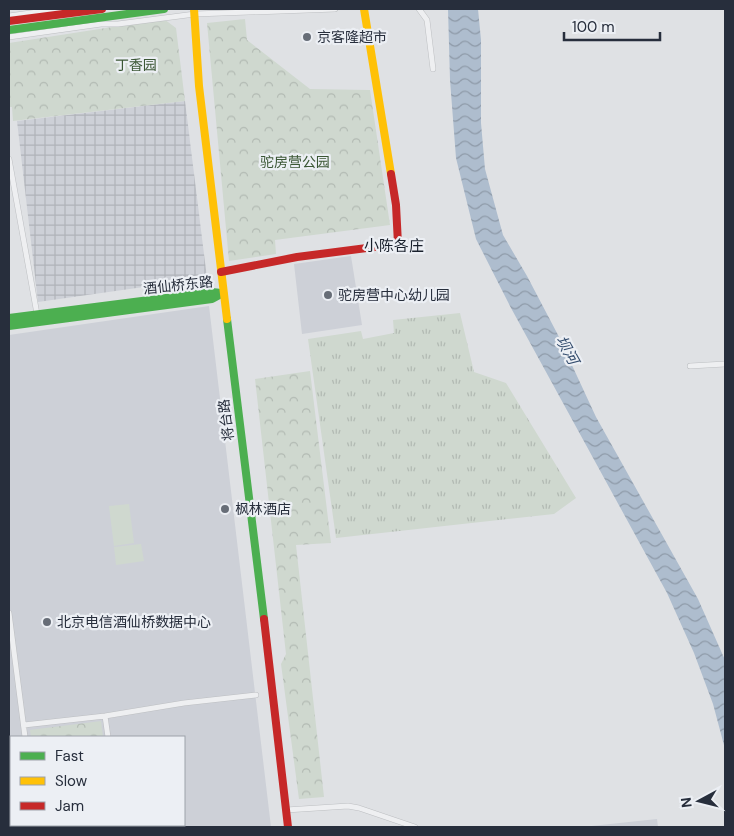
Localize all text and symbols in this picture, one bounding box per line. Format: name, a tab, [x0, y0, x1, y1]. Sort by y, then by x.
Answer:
scale bar	[564, 10, 660, 42]
text: 100 m	[572, 17, 615, 37]
place label: 京客隆超市	[317, 28, 387, 46]
marker: 京客隆超市	[301, 31, 313, 43]
park label: 丁香园	[115, 56, 157, 74]
park label: 驼房营公园	[260, 153, 330, 171]
district label: 小陈各庄	[364, 236, 424, 256]
street label: 酒仙桥东路	[142, 272, 214, 298]
place label: 驼房营中心幼儿园	[338, 286, 450, 304]
marker: 驼房营中心幼儿园	[322, 289, 334, 301]
water label: 坝河	[551, 332, 584, 371]
street label: 将台路	[215, 398, 237, 442]
place label: 枫林酒店	[235, 500, 291, 518]
marker: 枫林酒店	[219, 503, 231, 515]
place label: 北京电信酒仙桥数据中心	[57, 613, 211, 631]
marker: 北京电信酒仙桥数据中心	[41, 616, 53, 628]
legend	[10, 736, 185, 826]
text: Fast	[55, 746, 84, 766]
text: Slow	[55, 771, 88, 791]
north arrow	[674, 776, 724, 826]
text: Jam	[55, 796, 84, 816]
text: N	[677, 796, 696, 809]

